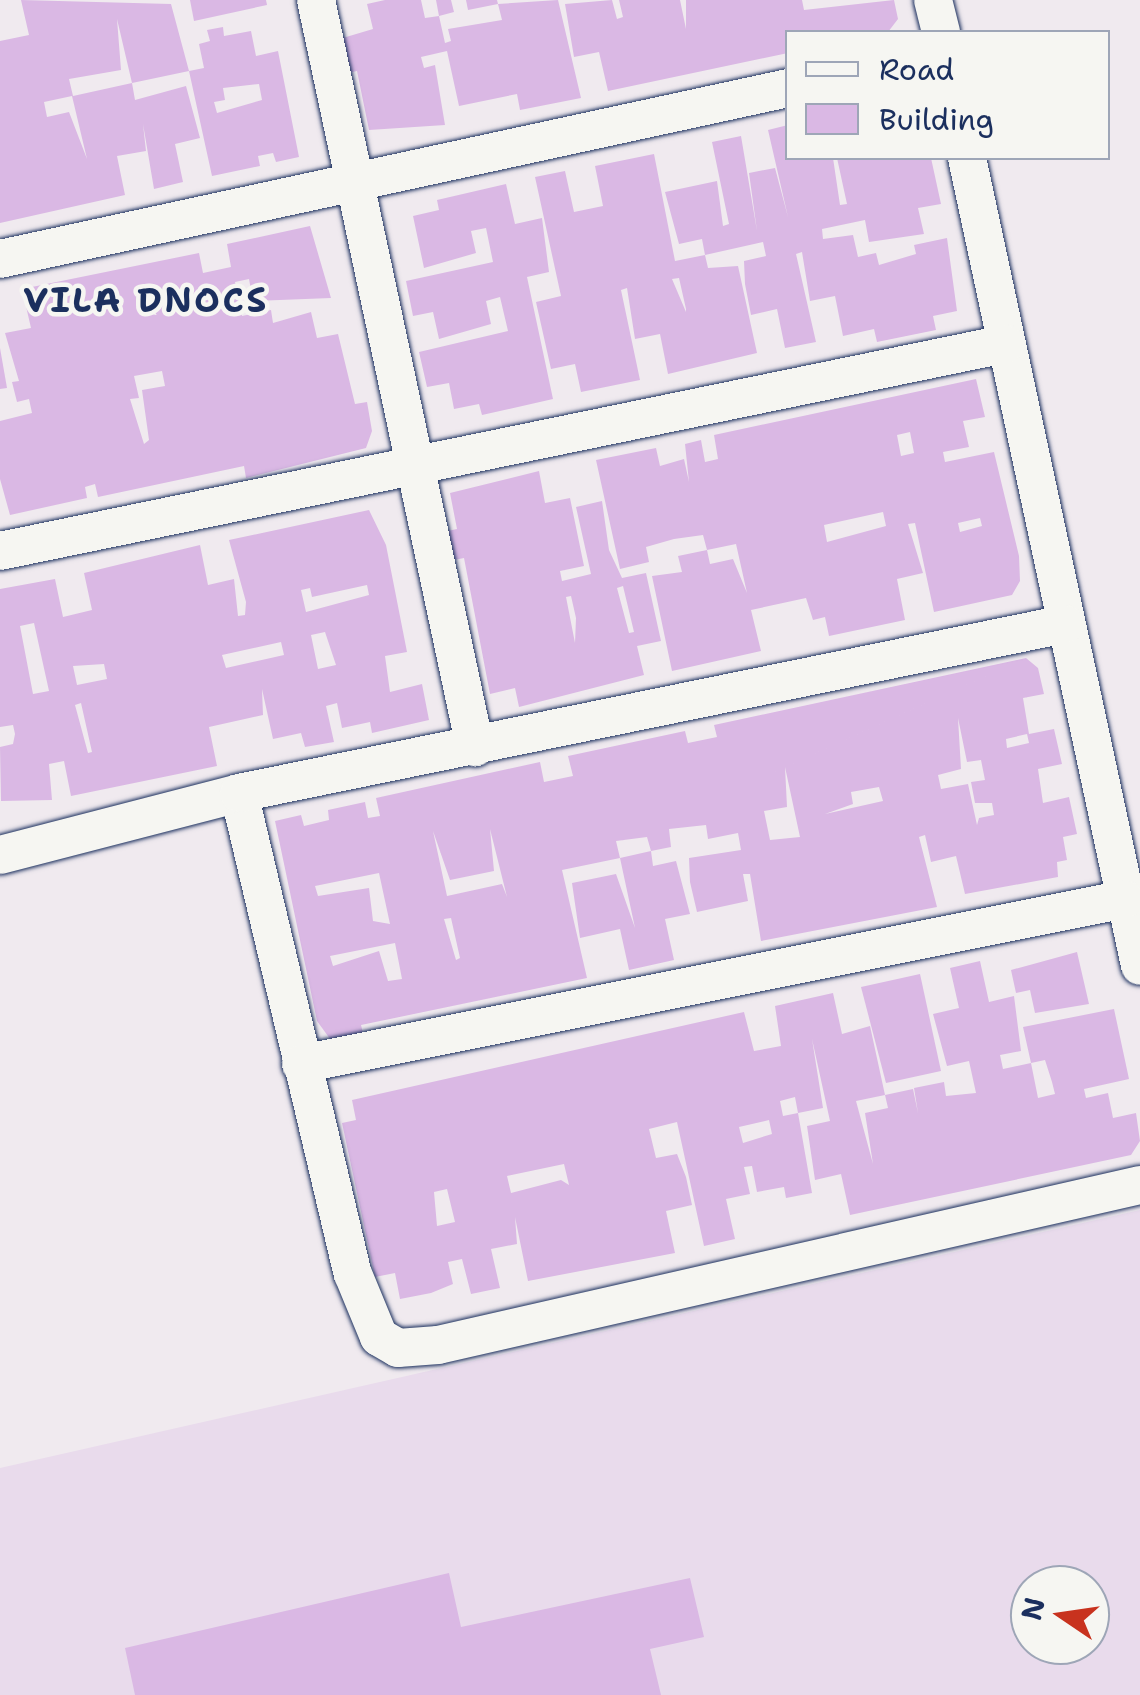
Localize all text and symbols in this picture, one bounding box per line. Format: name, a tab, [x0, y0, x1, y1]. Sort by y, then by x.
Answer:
legend	[785, 30, 1110, 160]
text: Road	[879, 49, 954, 90]
text: Building	[879, 99, 994, 140]
district label: VILA DNOCS	[23, 279, 269, 321]
north arrow	[1010, 1565, 1110, 1665]
text: N	[1012, 1594, 1054, 1624]

